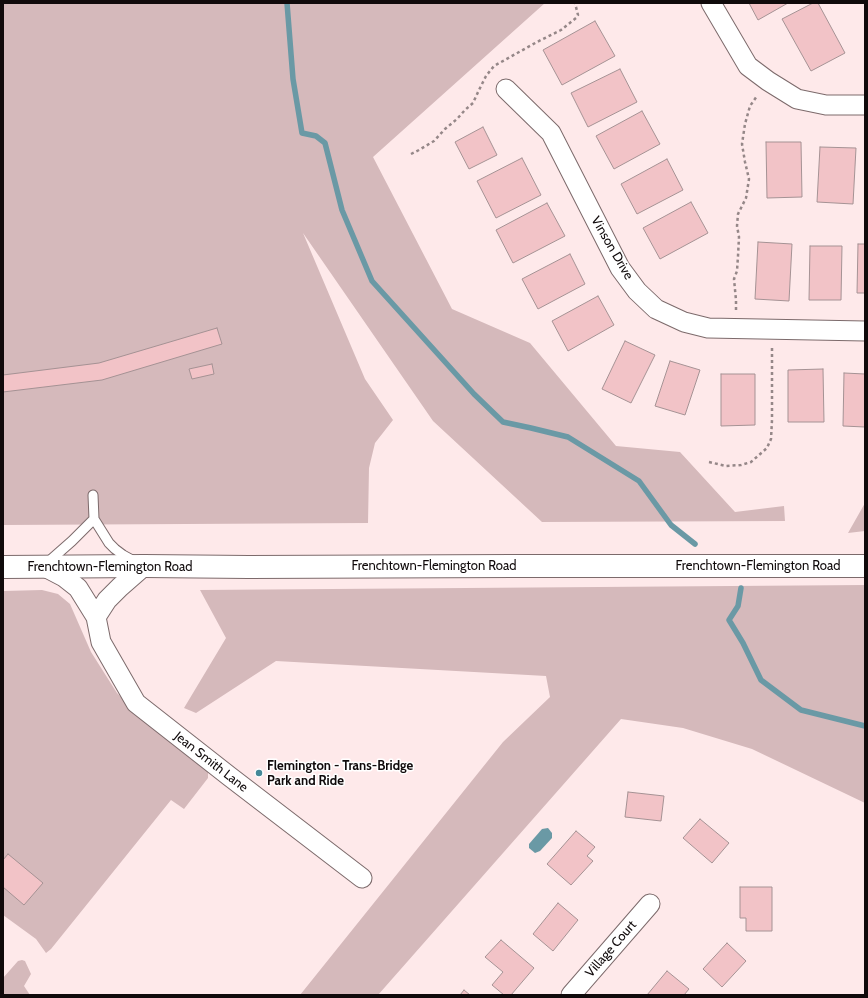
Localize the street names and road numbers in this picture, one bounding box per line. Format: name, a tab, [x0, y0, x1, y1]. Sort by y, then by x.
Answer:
street label: Vinson Drive	[588, 214, 636, 282]
street label: Frenchtown-Flemington Road	[352, 558, 516, 574]
street label: Frenchtown-Flemington Road	[676, 558, 840, 574]
street label: Frenchtown-Flemington Road	[28, 559, 192, 575]
street label: Jean Smith Lane	[171, 728, 251, 796]
street label: Village Court	[582, 917, 640, 981]

